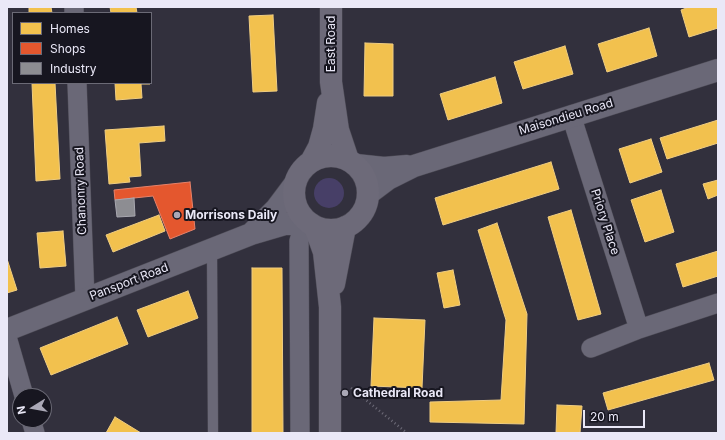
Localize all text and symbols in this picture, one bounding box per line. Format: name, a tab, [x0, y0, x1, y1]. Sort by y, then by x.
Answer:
legend	[12, 12, 152, 84]
street label: East Road	[324, 16, 338, 72]
text: Homes	[50, 21, 90, 36]
text: Shops	[50, 41, 86, 56]
text: Industry	[50, 61, 96, 76]
street label: Maisondieu Road	[517, 96, 615, 138]
street label: Chanonry Road	[72, 147, 90, 235]
street label: Priory Place	[588, 187, 622, 257]
place label: Morrisons Daily	[185, 208, 277, 222]
marker: Morrisons Daily	[172, 210, 182, 220]
street label: Pansport Road	[88, 260, 170, 304]
place label: Cathedral Road	[353, 386, 443, 400]
north arrow	[12, 388, 52, 428]
marker: Cathedral Road	[340, 388, 350, 398]
scale bar	[585, 402, 647, 428]
text: N	[14, 405, 29, 416]
text: 20 m	[590, 409, 619, 424]

